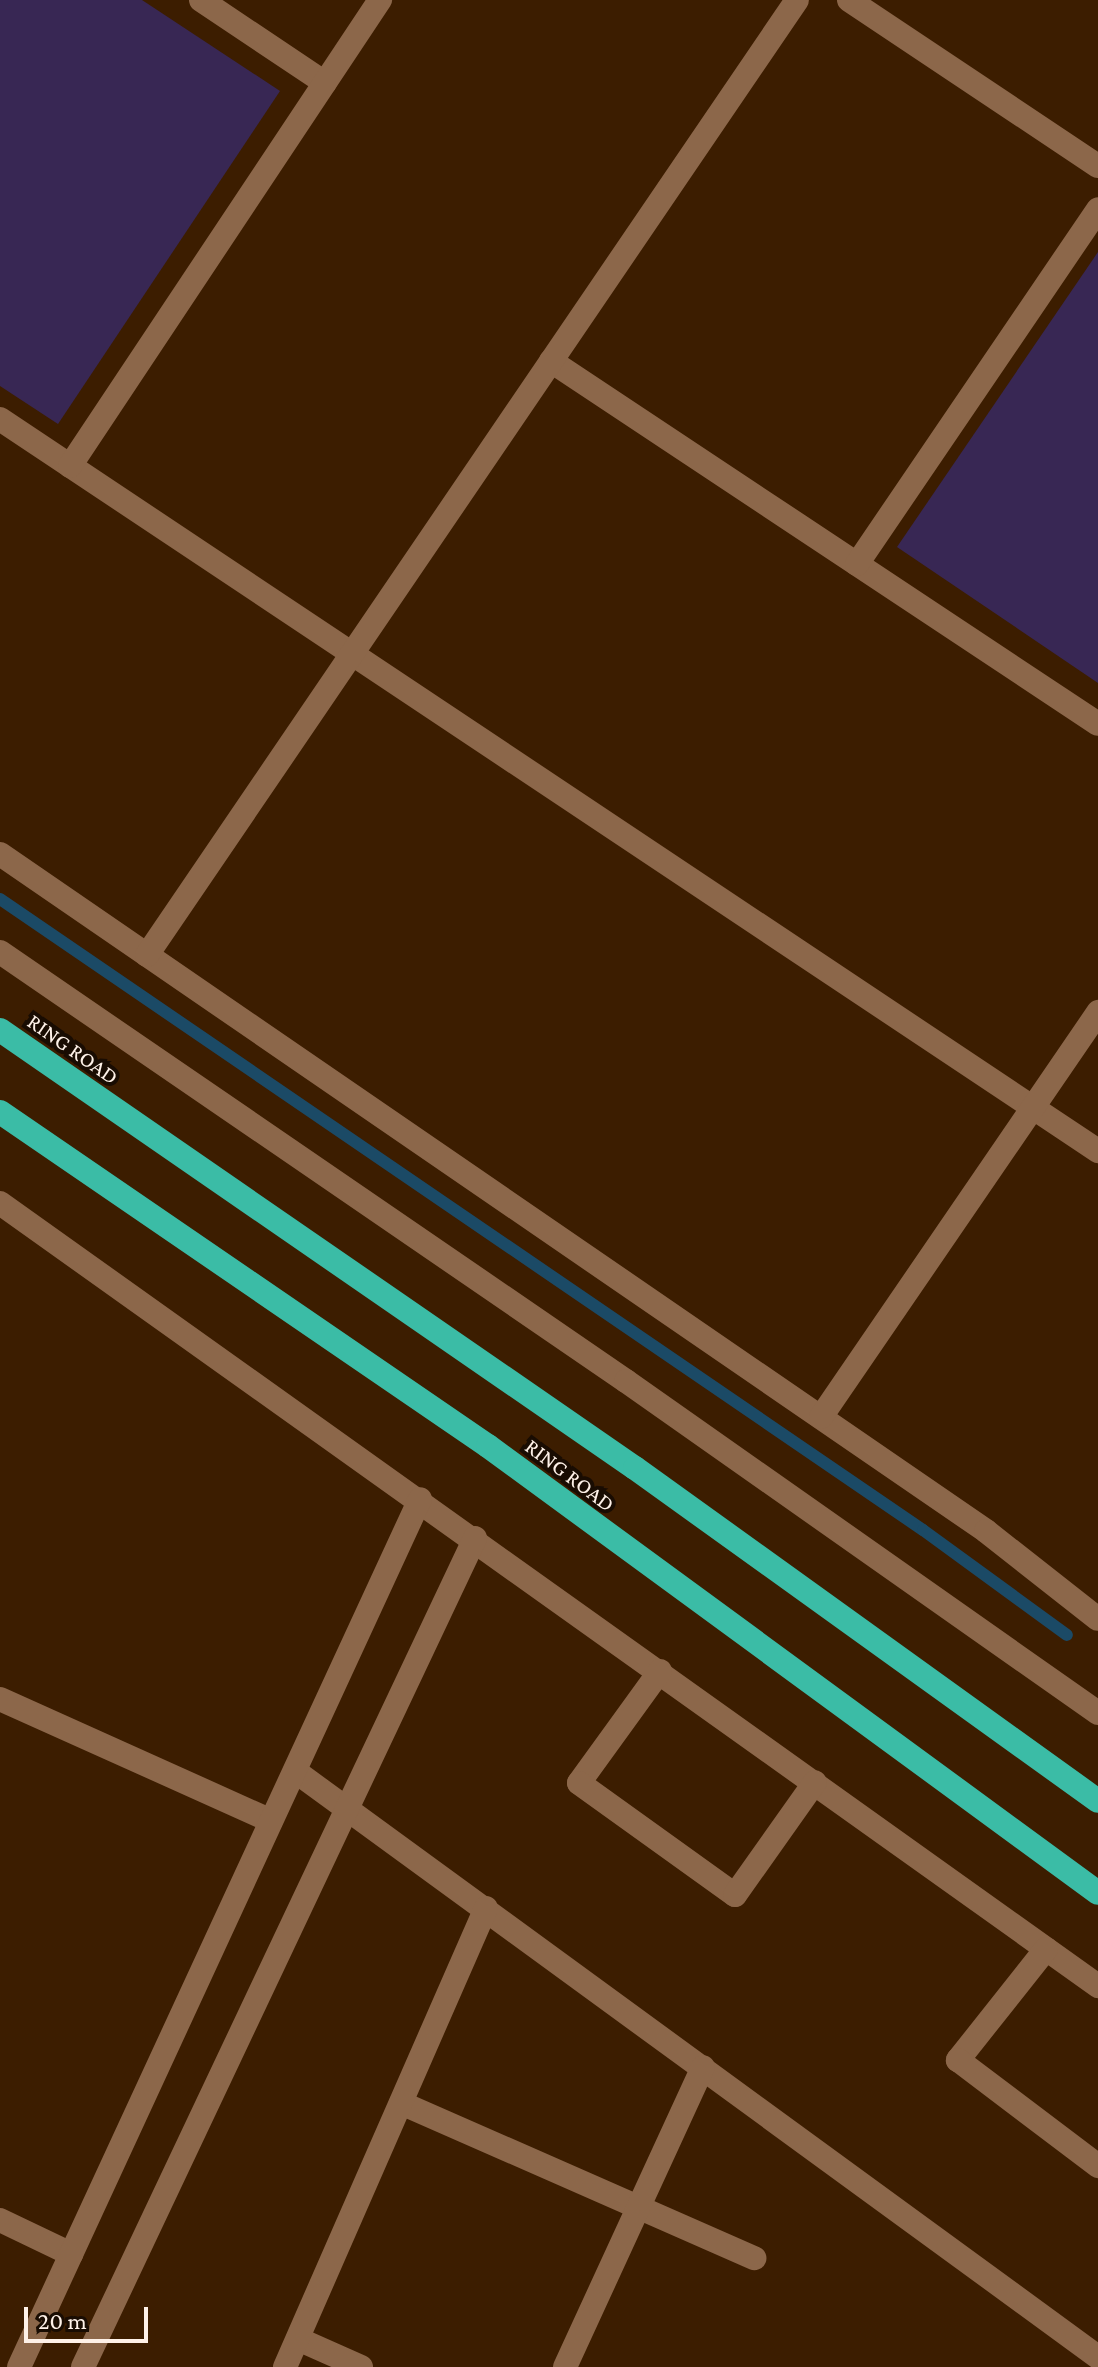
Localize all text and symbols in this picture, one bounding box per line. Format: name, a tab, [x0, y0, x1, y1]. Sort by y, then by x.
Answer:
street label: RING ROAD	[22, 1008, 124, 1090]
street label: RING ROAD	[520, 1433, 620, 1517]
scale bar	[28, 2291, 152, 2341]
text: 20 m	[38, 2307, 87, 2334]

